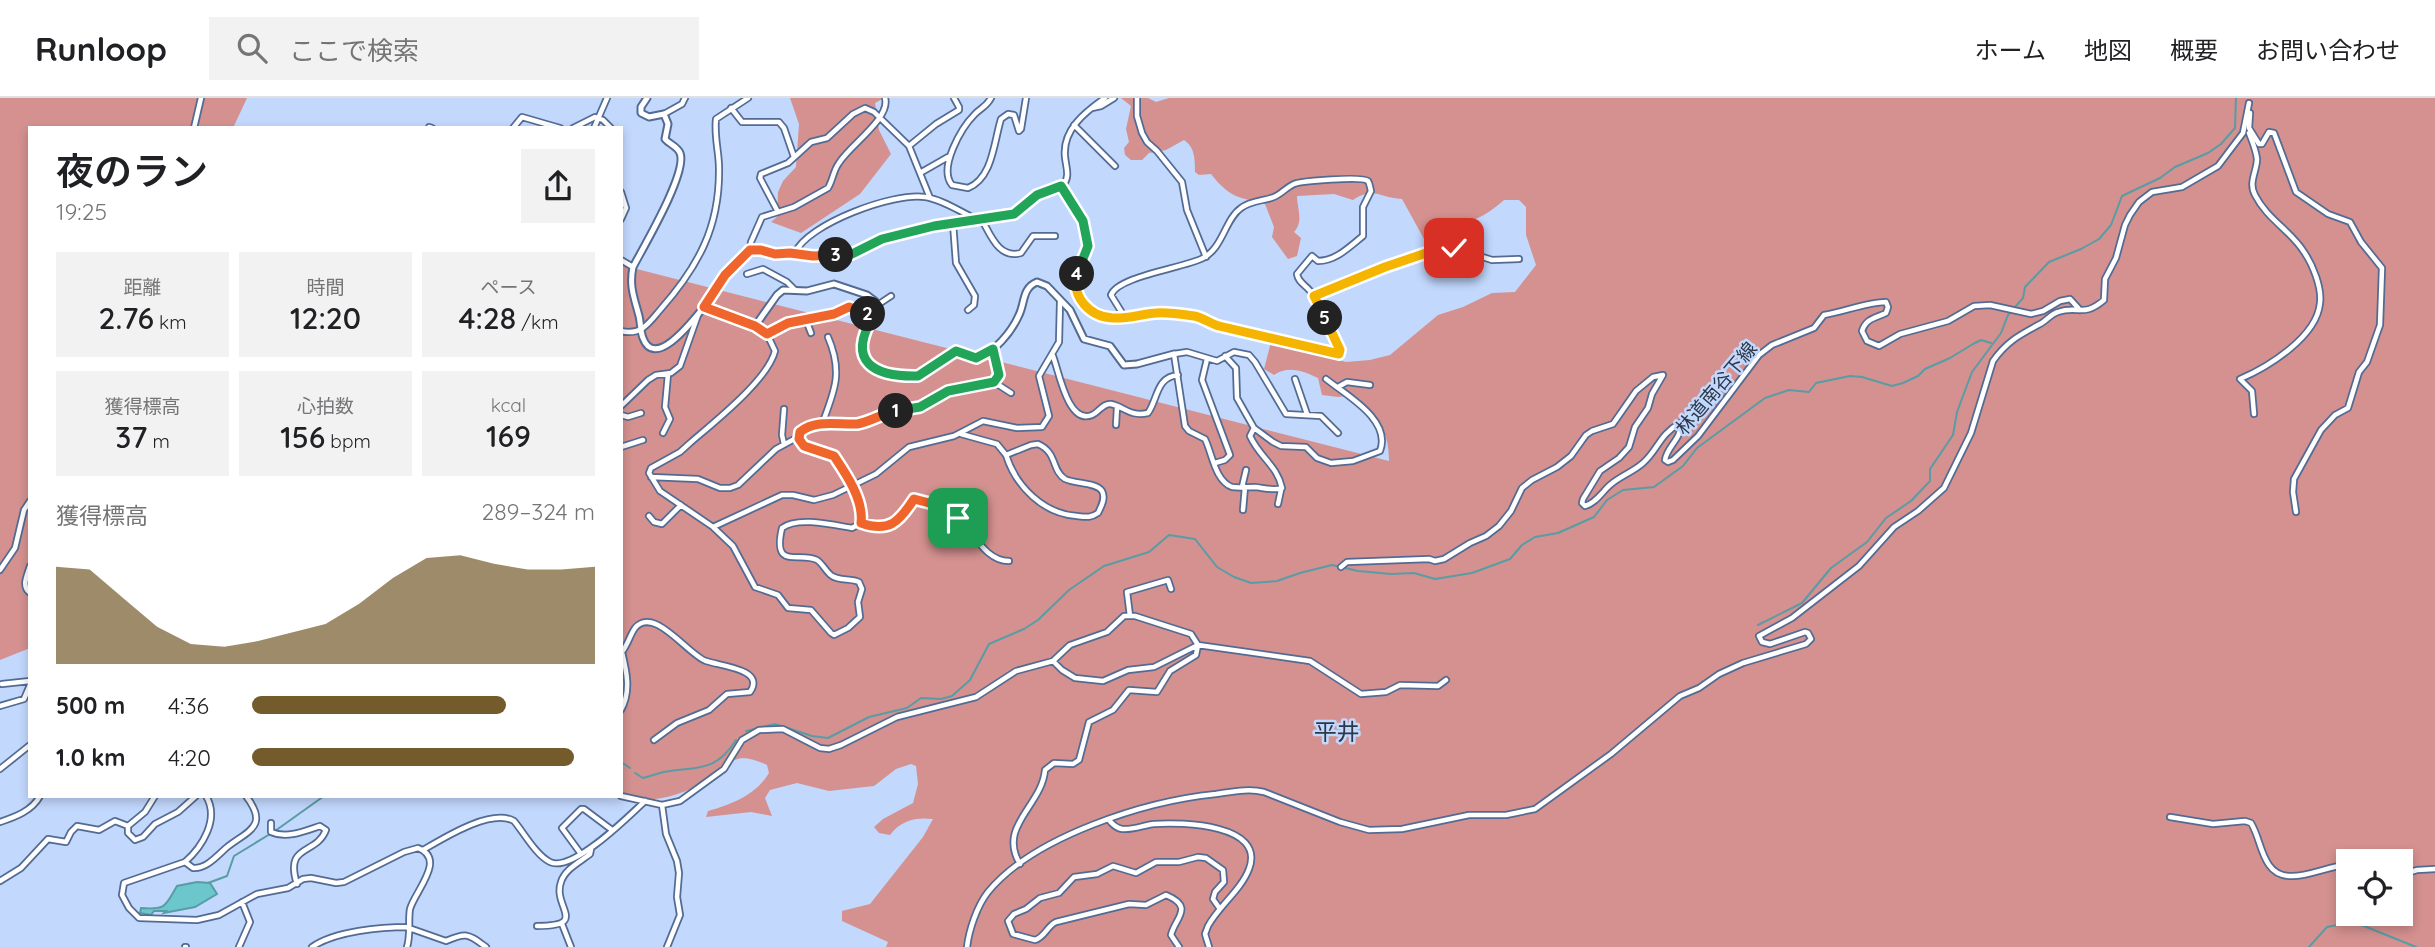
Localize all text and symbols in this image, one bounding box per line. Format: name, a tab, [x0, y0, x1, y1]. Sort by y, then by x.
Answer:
search box	[209, 17, 699, 80]
text: Runloop	[35, 28, 167, 69]
icon: search	[233, 29, 271, 67]
text: ここで検索	[289, 34, 419, 67]
text: ホーム	[1975, 35, 2046, 65]
text: 地図	[2084, 35, 2132, 65]
text: 概要	[2170, 35, 2218, 65]
text: お問い合わせ	[2256, 35, 2400, 65]
text: 夜のラン	[56, 147, 208, 195]
button: share	[521, 149, 595, 223]
text: 19:25	[56, 197, 107, 226]
pin	[1424, 218, 1484, 278]
icon: check	[1435, 229, 1473, 267]
pin: 3	[818, 238, 854, 272]
text: 3	[830, 242, 841, 266]
pin: 4	[1060, 256, 1094, 292]
text: 4	[1071, 261, 1082, 285]
text: 距離	[123, 275, 162, 299]
text: 時間	[306, 275, 345, 299]
text: ペース	[480, 275, 537, 299]
pin: 2	[850, 296, 886, 332]
text: 2.76	[98, 299, 154, 337]
text: 12:20	[290, 299, 361, 337]
text: 4:28	[458, 299, 516, 337]
pin: 5	[1308, 300, 1342, 336]
text: 2	[862, 301, 873, 325]
text: 5	[1319, 305, 1330, 329]
text: km	[154, 310, 187, 334]
text: /km	[516, 310, 559, 334]
street label: 林道南谷下線	[1670, 337, 1762, 439]
text: kcal	[491, 393, 526, 417]
text: 獲得標高	[104, 394, 181, 418]
text: 心拍数	[297, 394, 354, 418]
pin: 1	[878, 394, 914, 428]
text: 1	[892, 398, 899, 422]
text: 169	[486, 417, 531, 455]
text: 37	[115, 418, 147, 456]
text: 156	[280, 418, 325, 456]
text: m	[147, 429, 170, 453]
text: bpm	[325, 429, 371, 453]
pin	[928, 488, 988, 548]
text: 289–324 m	[481, 497, 595, 526]
icon: arrive	[939, 499, 977, 537]
text: 獲得標高	[56, 501, 148, 530]
text: 500 m	[56, 691, 125, 720]
text: 4:36	[168, 691, 209, 720]
district label: 平井	[1314, 717, 1360, 746]
text: 1.0 km	[56, 743, 126, 772]
text: 4:20	[168, 743, 211, 772]
map controls	[2336, 849, 2413, 926]
button: locate	[2336, 849, 2413, 926]

